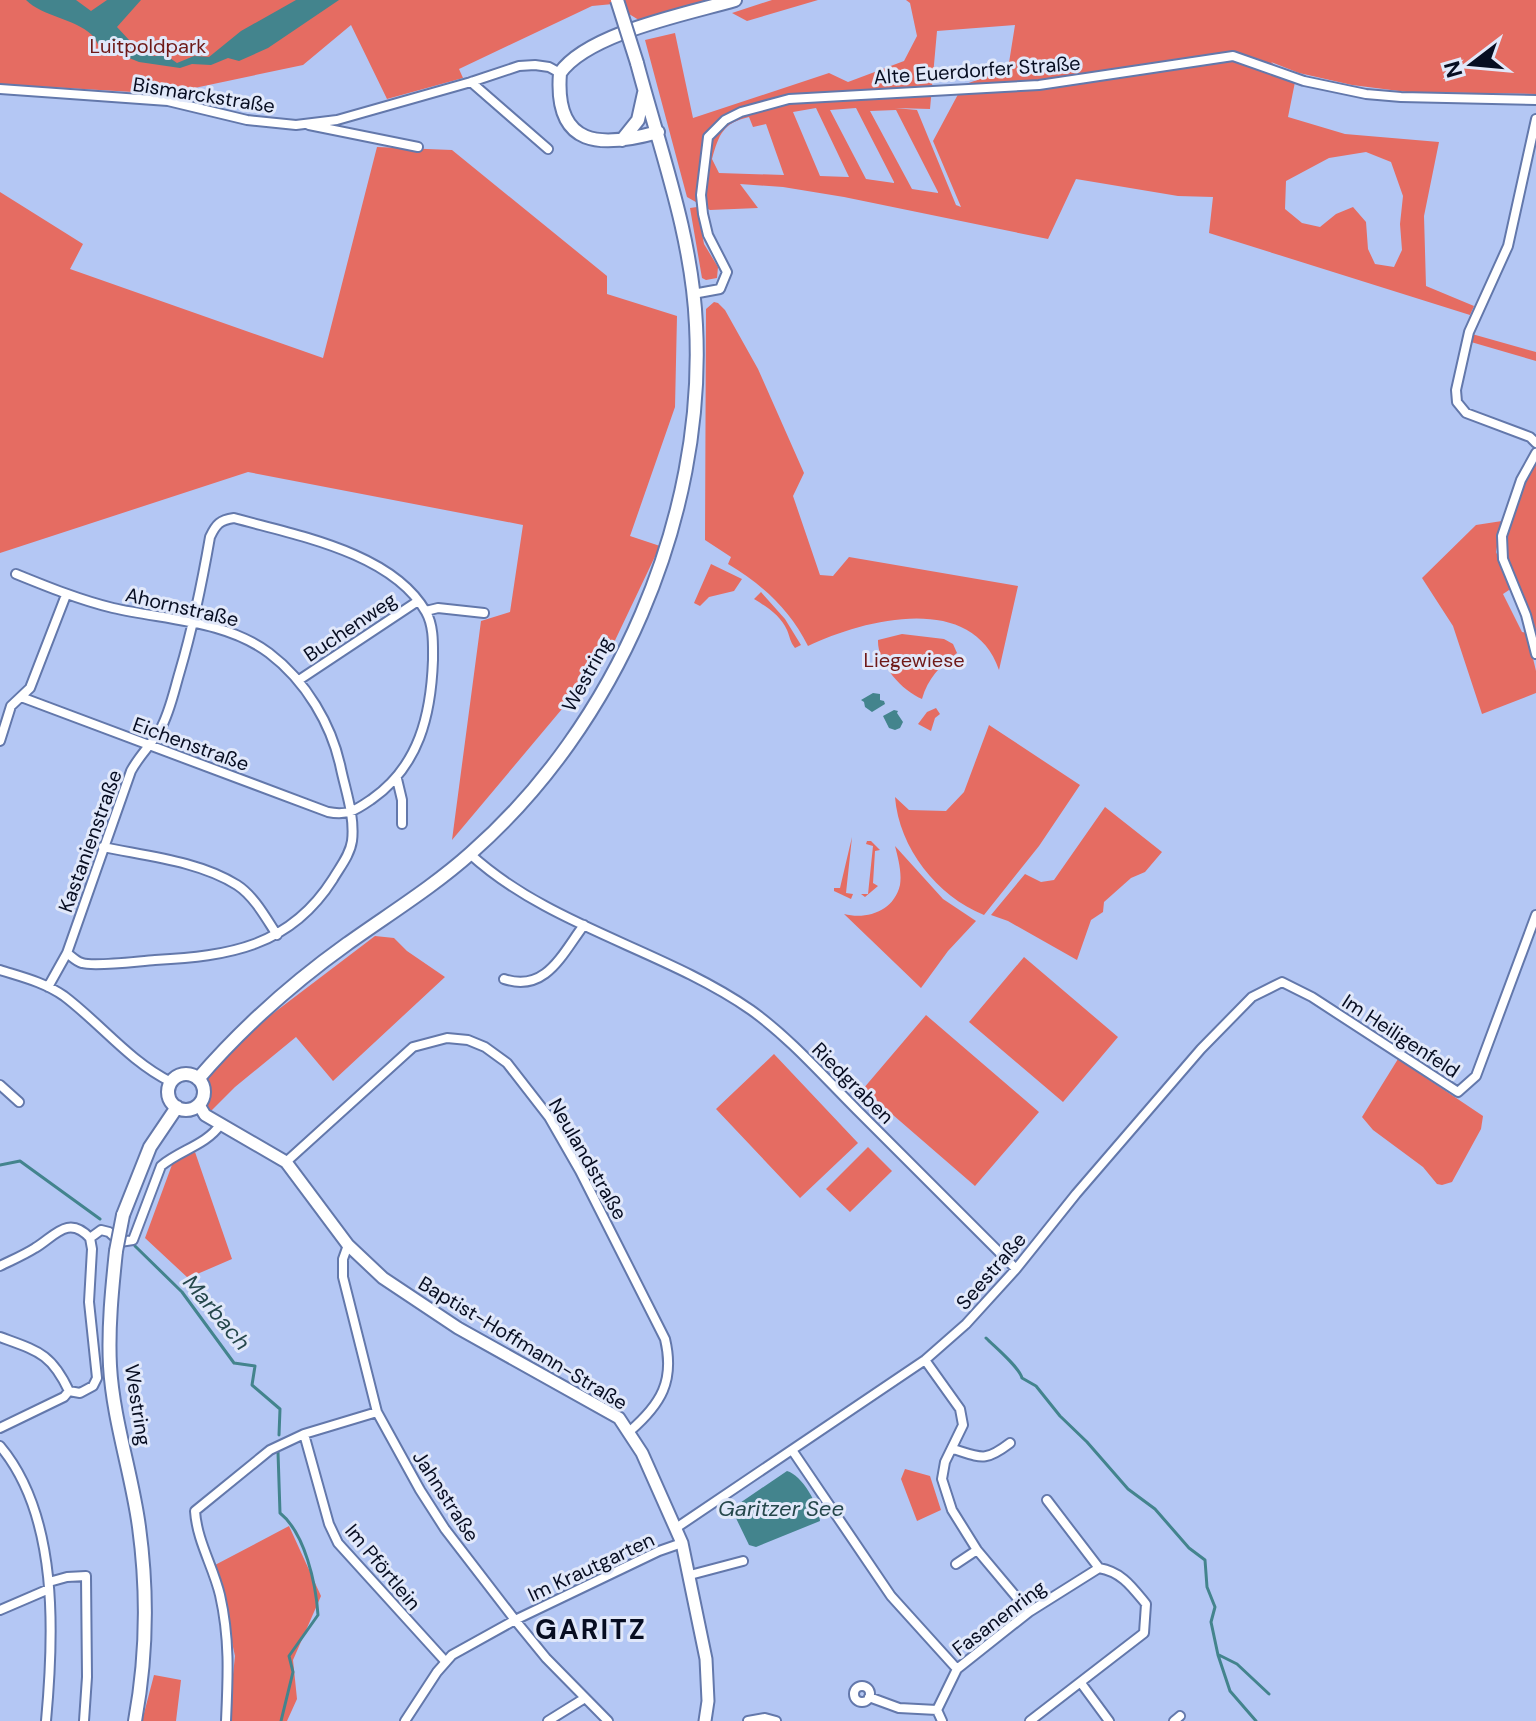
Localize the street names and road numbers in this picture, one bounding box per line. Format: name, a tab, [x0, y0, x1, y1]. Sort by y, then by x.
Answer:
street label: Alte Euerdorfer Straße	[873, 50, 1081, 90]
street label: Bismarckstraße	[131, 71, 277, 119]
street label: Ahornstraße	[123, 581, 241, 633]
street label: Buchenweg	[299, 586, 401, 668]
street label: Westring	[556, 632, 618, 716]
street label: Eichenstraße	[129, 711, 253, 777]
street label: Kastanienstraße	[52, 766, 128, 916]
street label: Im Heiligenfeld	[1337, 988, 1465, 1084]
street label: Riedgraben	[807, 1037, 899, 1129]
street label: Neulandstraße	[543, 1094, 633, 1224]
street label: Seestraße	[950, 1227, 1032, 1315]
street label: Baptist-Hoffmann-Straße	[414, 1270, 632, 1416]
street label: Westring	[119, 1362, 157, 1448]
street label: Jahnstraße	[407, 1445, 485, 1547]
street label: Im Pförtlein	[339, 1518, 427, 1616]
street label: Im Krautgarten	[523, 1526, 659, 1608]
street label: Fasanenring	[947, 1574, 1051, 1662]

